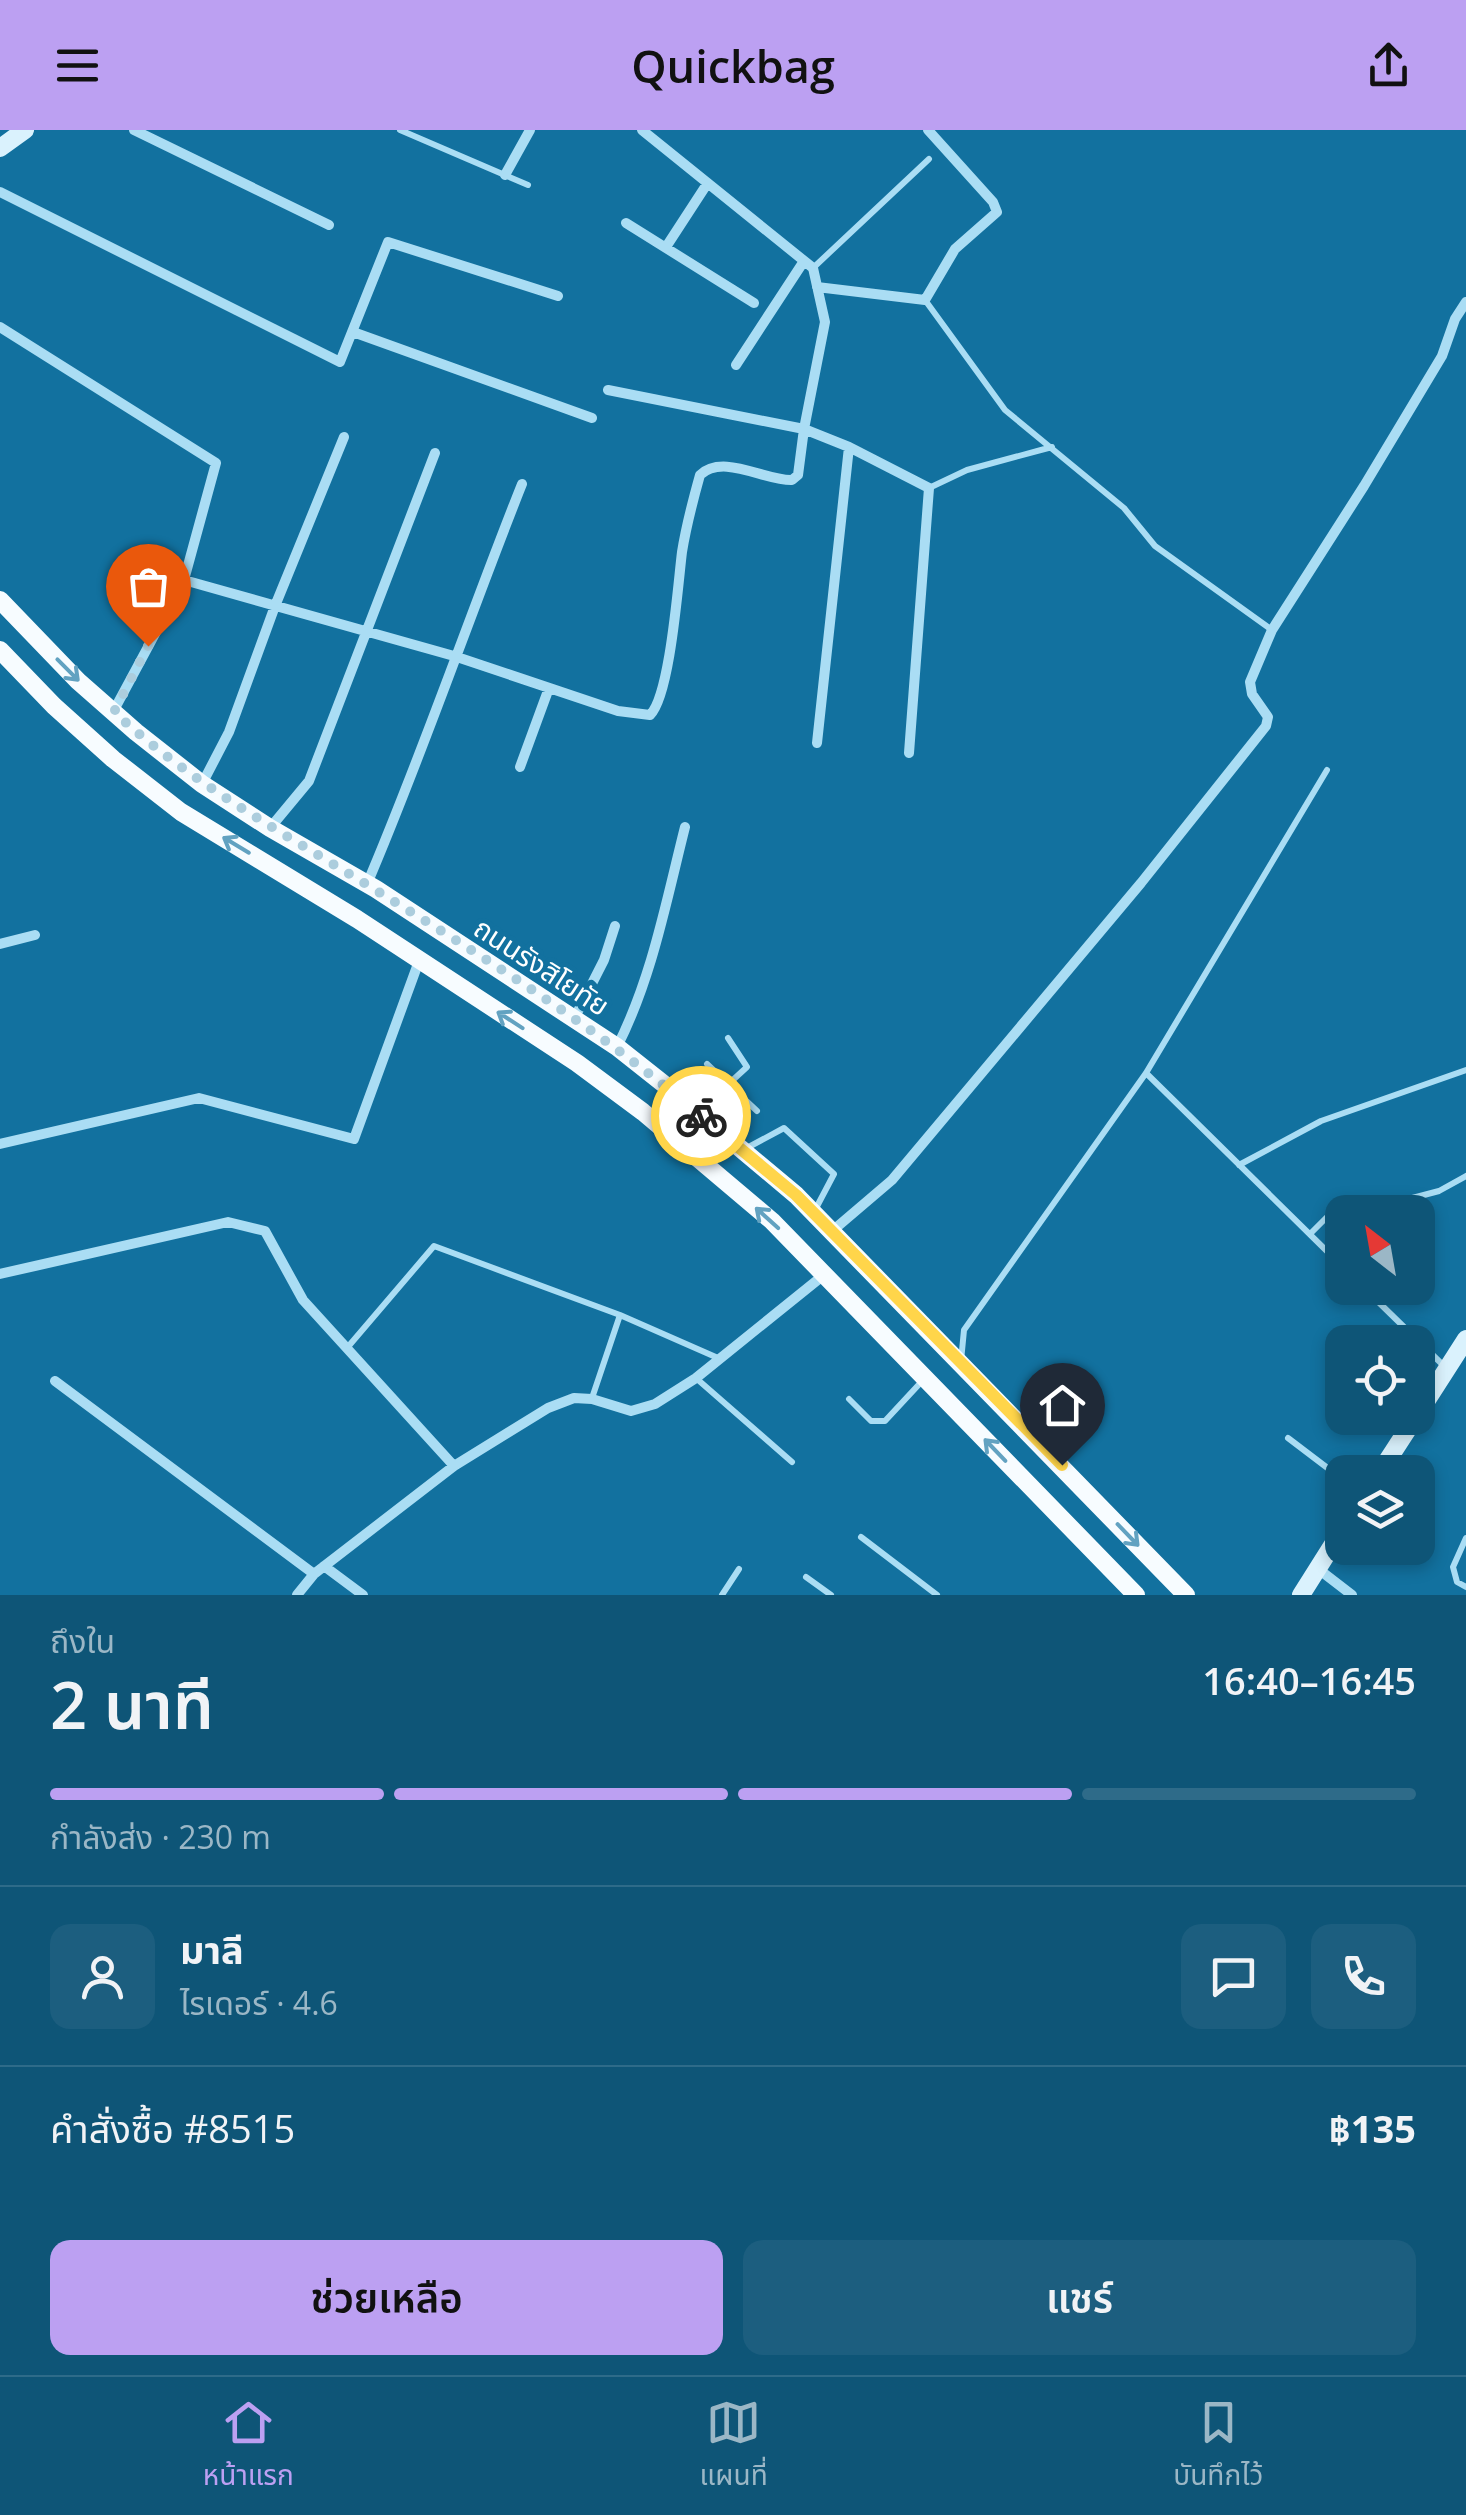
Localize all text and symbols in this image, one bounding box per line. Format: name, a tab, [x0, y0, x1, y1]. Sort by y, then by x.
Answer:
text: Quickbag	[631, 35, 835, 96]
icon: menu	[50, 38, 105, 93]
icon: share	[1361, 38, 1416, 93]
pin	[106, 544, 191, 647]
icon: bag	[121, 559, 176, 614]
one-way arrow	[55, 658, 79, 682]
one-way arrow	[222, 835, 251, 856]
street label: ถนนรังสิโยทัย	[467, 908, 617, 1024]
one-way arrow	[496, 1009, 525, 1030]
courier	[651, 1066, 751, 1166]
icon: bike	[674, 1089, 729, 1144]
north arrow	[1325, 1195, 1435, 1305]
map controls	[1325, 1195, 1435, 1565]
one-way arrow	[755, 1206, 780, 1229]
button: locate	[1325, 1325, 1435, 1435]
pin	[1020, 1363, 1105, 1466]
icon: home	[1035, 1378, 1090, 1433]
one-way arrow	[983, 1438, 1007, 1462]
button: layers	[1325, 1455, 1435, 1565]
one-way arrow	[1116, 1522, 1140, 1546]
text: ถึงใน	[50, 1619, 115, 1662]
text: 16:40–16:45	[1202, 1654, 1416, 1706]
text: 2 นาที	[50, 1660, 214, 1748]
text: กำลังส่ง · 230 m	[50, 1815, 271, 1858]
text: มาลี	[180, 1923, 244, 1975]
button: person	[50, 1924, 155, 2029]
button: chat	[1181, 1924, 1286, 2029]
button: phone	[1311, 1924, 1416, 2029]
text: ไรเดอร์ · 4.6	[180, 1981, 338, 2024]
text: คำสั่งซื้อ #8515	[50, 2102, 295, 2154]
text: ฿135	[1329, 2102, 1416, 2154]
button: ช่วยเหลือ	[50, 2240, 723, 2355]
button: แชร์	[743, 2240, 1416, 2355]
tab: หน้าแรก	[203, 2395, 294, 2498]
tab: แผนที่	[699, 2395, 768, 2498]
tab: บันทึกไว้	[1173, 2395, 1263, 2498]

